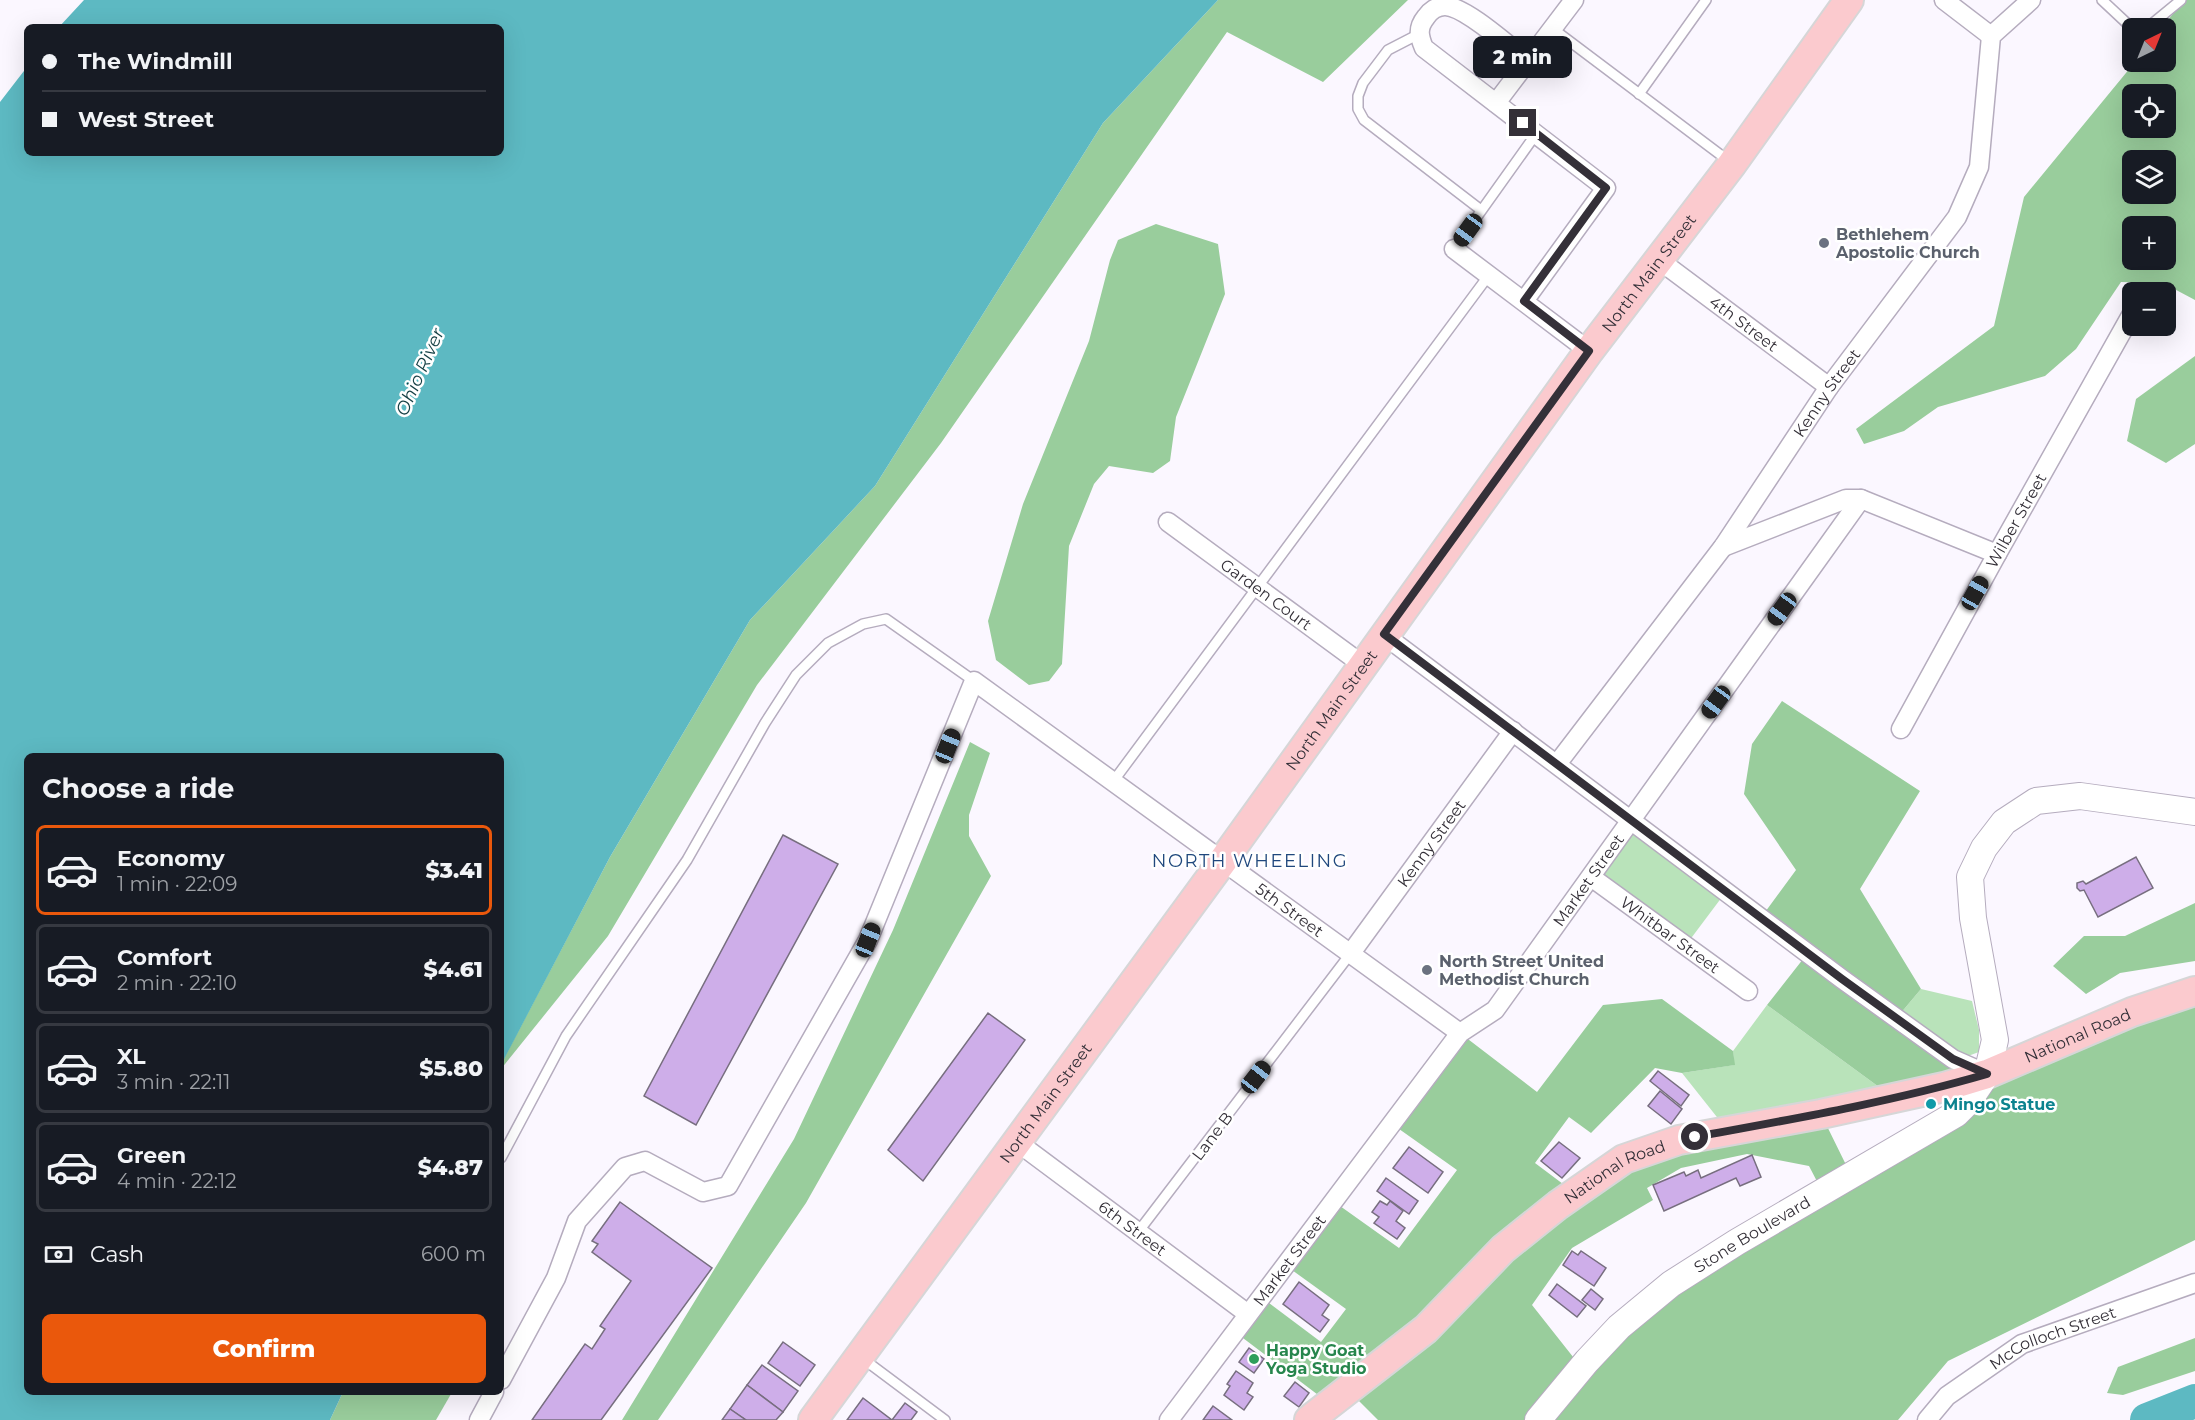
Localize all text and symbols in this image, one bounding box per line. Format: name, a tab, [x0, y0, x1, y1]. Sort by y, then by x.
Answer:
north arrow	[2122, 18, 2176, 72]
map controls	[2122, 18, 2176, 336]
callout: 2 min	[1474, 36, 1573, 78]
text: 2 min	[1493, 45, 1552, 69]
text: The Windmill	[78, 48, 233, 75]
button: locate	[2122, 84, 2176, 138]
text: West Street	[78, 106, 214, 133]
route end	[1509, 109, 1536, 136]
button: layers	[2122, 150, 2176, 204]
car	[1450, 210, 1486, 250]
street label: North Main Street	[1598, 210, 1700, 336]
button: +	[2122, 216, 2176, 270]
place label: Bethlehem Apostolic Church	[1835, 225, 1980, 262]
marker: Bethlehem Apostolic Church	[1817, 236, 1831, 250]
button: −	[2122, 282, 2176, 336]
street label: 4th Street	[1706, 292, 1782, 356]
water label: Ohio River	[391, 324, 449, 419]
street label: Kenny Street	[1790, 345, 1865, 441]
street label: Wilber Street	[1982, 470, 2051, 571]
street label: Garden Court	[1217, 555, 1316, 635]
car	[1958, 573, 1992, 613]
car	[1764, 589, 1800, 629]
street label: North Main Street	[1282, 646, 1382, 774]
car	[1698, 682, 1734, 722]
car	[933, 726, 963, 766]
text: Choose a ride	[42, 772, 234, 805]
street label: Kenny Street	[1393, 796, 1470, 891]
street label: Market Street	[1549, 830, 1628, 930]
icon: car	[45, 843, 99, 897]
text: Economy	[117, 845, 225, 872]
district label: NORTH WHEELING	[1152, 850, 1348, 872]
text: $3.41	[425, 857, 483, 884]
text: 1 min · 22:09	[117, 872, 237, 896]
street label: 5th Street	[1252, 879, 1327, 941]
street label: Whitbar Street	[1617, 893, 1724, 978]
car	[853, 920, 883, 960]
icon: car	[45, 942, 99, 996]
text: Comfort	[117, 944, 212, 971]
place label: North Street United Methodist Church	[1439, 952, 1604, 989]
text: $4.61	[424, 956, 483, 983]
marker: North Street United Methodist Church	[1420, 963, 1434, 977]
text: 2 min · 22:10	[117, 971, 237, 995]
street label: National Road	[2022, 1005, 2134, 1067]
street label: North Main Street	[996, 1039, 1096, 1167]
icon: car	[45, 1041, 99, 1095]
text: XL	[117, 1043, 146, 1070]
text: $5.80	[419, 1055, 483, 1082]
car	[1238, 1057, 1274, 1097]
text: 3 min · 22:11	[117, 1070, 231, 1094]
place label: Mingo Statue	[1943, 1095, 2055, 1114]
marker: Mingo Statue	[1924, 1097, 1938, 1111]
street label: Lane B	[1188, 1108, 1237, 1164]
route start	[1681, 1123, 1708, 1150]
street label: National Road	[1560, 1136, 1668, 1208]
icon: car	[45, 1140, 99, 1194]
text: Green	[117, 1142, 186, 1169]
text: $4.87	[418, 1154, 483, 1181]
text: 4 min · 22:12	[117, 1169, 237, 1193]
street label: Stone Boulevard	[1691, 1192, 1814, 1277]
street label: 6th Street	[1095, 1197, 1170, 1260]
street label: Market Street	[1249, 1211, 1330, 1310]
icon: cash	[42, 1238, 75, 1271]
text: Cash	[90, 1241, 144, 1268]
text: 600 m	[421, 1242, 486, 1266]
street label: McColloch Street	[1986, 1303, 2119, 1374]
button: Confirm	[42, 1314, 486, 1383]
place label: Happy Goat Yoga Studio	[1265, 1341, 1366, 1378]
marker: Happy Goat Yoga Studio	[1247, 1352, 1261, 1366]

